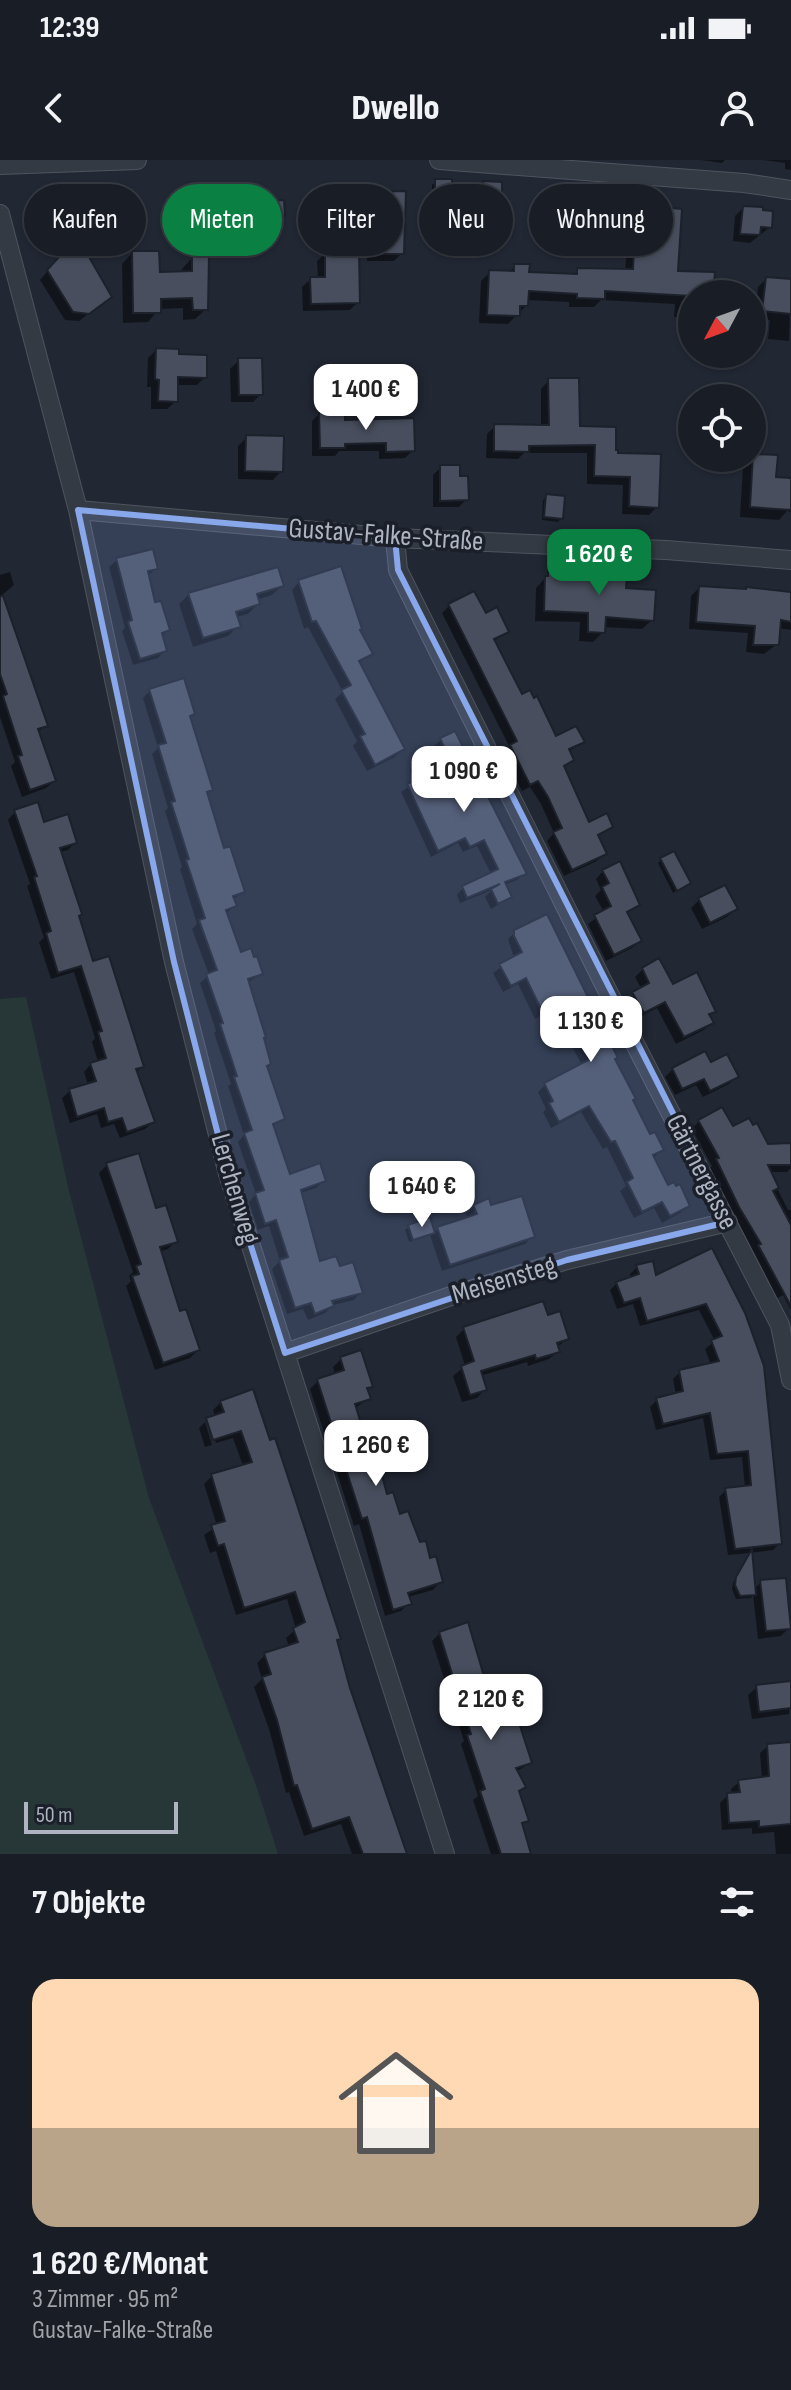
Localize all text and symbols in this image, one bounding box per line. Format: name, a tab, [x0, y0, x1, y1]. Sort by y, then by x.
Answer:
text: 12:39	[40, 10, 100, 46]
icon: back	[32, 86, 76, 130]
icon: person	[715, 86, 759, 130]
text: Dwello	[351, 87, 440, 130]
chip: Kaufen	[24, 184, 146, 256]
chip: Mieten	[162, 184, 282, 256]
chip: Filter	[298, 184, 403, 256]
chip: Neu	[419, 184, 513, 256]
chip: Wohnung	[529, 184, 673, 256]
north arrow	[678, 280, 766, 368]
map controls	[678, 280, 766, 472]
pin: 1 400 €	[292, 364, 440, 432]
text: 1 400 €	[332, 374, 400, 405]
button: locate	[678, 384, 766, 472]
street label: Gustav-Falke-Straße	[288, 512, 484, 558]
pin: 1 620 €	[525, 529, 673, 597]
text: 1 620 €	[565, 539, 633, 570]
pin: 1 090 €	[390, 746, 538, 814]
text: 1 090 €	[430, 756, 498, 787]
pin: 1 130 €	[517, 996, 665, 1064]
text: 1 130 €	[558, 1006, 624, 1037]
street label: Gärtnergasse	[659, 1109, 745, 1235]
street label: Lerchenweg	[204, 1130, 266, 1248]
pin: 1 640 €	[348, 1161, 496, 1229]
text: 1 640 €	[388, 1171, 456, 1202]
street label: Meisensteg	[448, 1249, 560, 1311]
pin: 1 260 €	[302, 1420, 450, 1488]
text: 1 260 €	[342, 1430, 410, 1461]
pin: 2 120 €	[417, 1674, 565, 1742]
text: 2 120 €	[457, 1684, 525, 1715]
scale bar	[24, 1798, 178, 1834]
text: 50 m	[36, 1802, 72, 1829]
icon: filters	[715, 1880, 759, 1924]
text: 7 Objekte	[32, 1882, 146, 1923]
icon: home	[324, 2031, 468, 2175]
text: 1 620 €/Monat	[32, 2243, 208, 2284]
text: 3 Zimmer · 95 m²	[32, 2284, 178, 2315]
text: Gustav-Falke-Straße	[32, 2315, 213, 2346]

